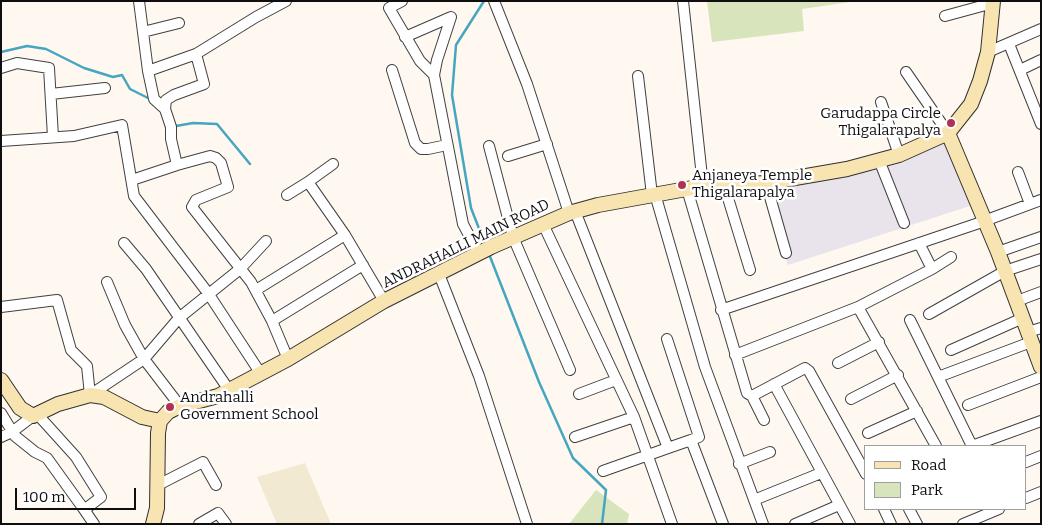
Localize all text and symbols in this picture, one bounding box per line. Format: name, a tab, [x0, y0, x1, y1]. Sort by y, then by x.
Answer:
place label: Garudappa Circle Thigalarapalya	[820, 105, 941, 140]
marker: Garudappa Circle Thigalarapalya	[945, 117, 957, 129]
place label: Anjaneya Temple Thigalarapalya	[692, 167, 812, 202]
marker: Anjaneya Temple Thigalarapalya	[676, 179, 688, 191]
street label: ANDRAHALLI MAIN ROAD	[379, 196, 553, 292]
place label: Andrahalli Government School	[180, 389, 319, 424]
marker: Andrahalli Government School	[164, 401, 176, 413]
legend	[864, 445, 1027, 510]
text: Road	[911, 456, 946, 474]
scale bar	[18, 478, 139, 510]
text: Park	[911, 481, 943, 499]
text: 100 m	[23, 488, 66, 506]

